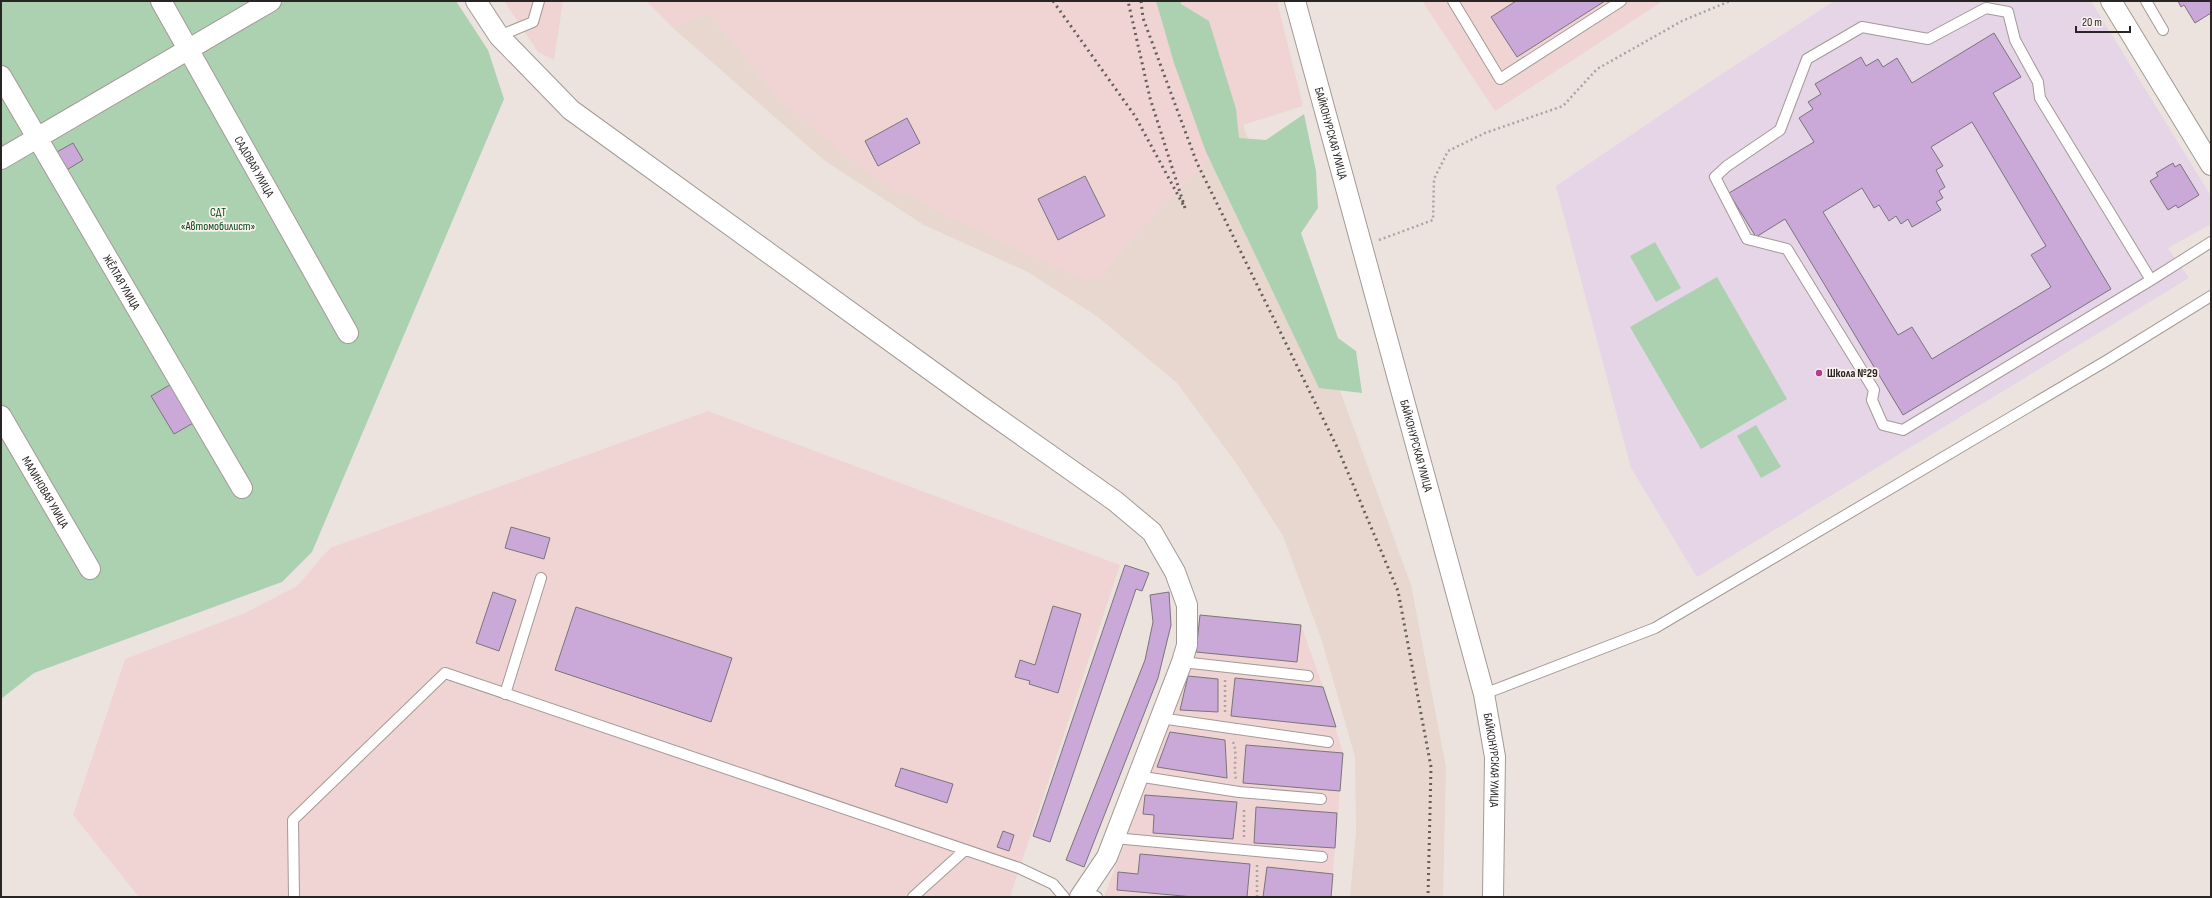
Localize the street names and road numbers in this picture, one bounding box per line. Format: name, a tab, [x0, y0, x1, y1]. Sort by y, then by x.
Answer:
street label: БАЙКОНУРСКАЯ УЛИЦА	[1311, 85, 1351, 182]
street label: САДОВАЯ УЛИЦА	[231, 133, 278, 201]
street label: ЖЁЛТАЯ УЛИЦА	[100, 252, 144, 313]
street label: БАЙКОНУРСКАЯ УЛИЦА	[1397, 398, 1436, 494]
street label: МАЛИНОВАЯ УЛИЦА	[18, 453, 72, 531]
street label: БАЙКОНУРСКАЯ УЛИЦА	[1480, 712, 1503, 808]

